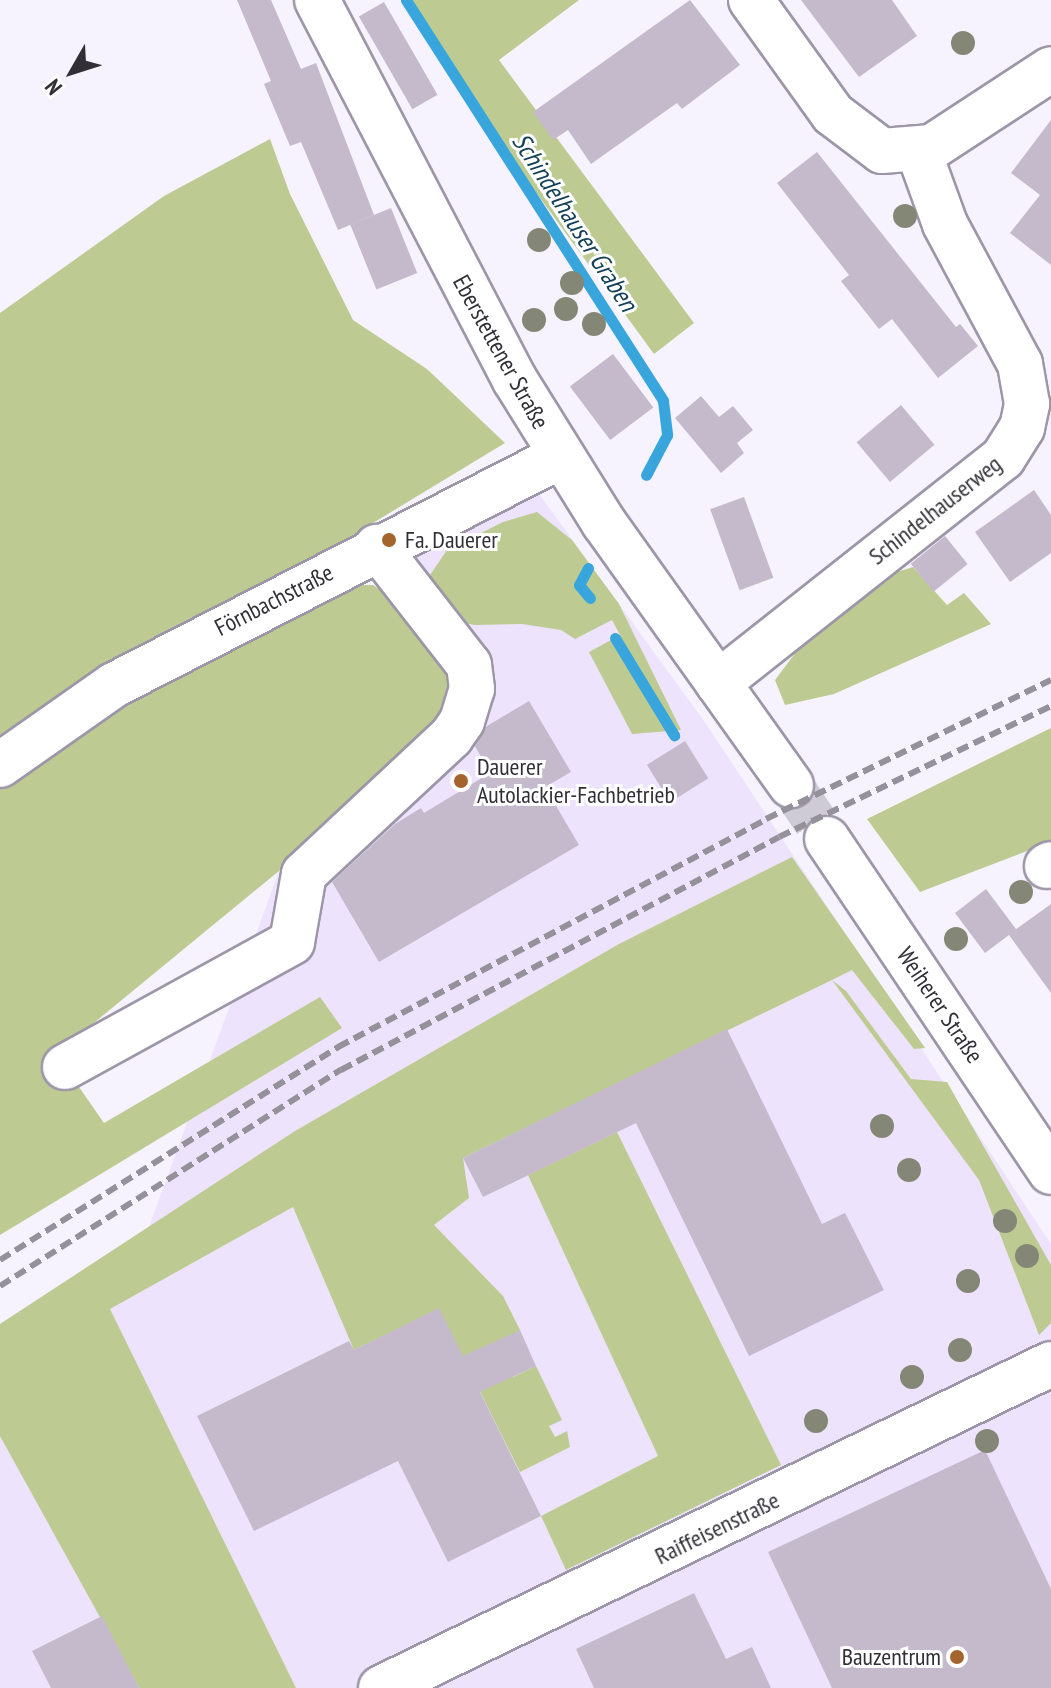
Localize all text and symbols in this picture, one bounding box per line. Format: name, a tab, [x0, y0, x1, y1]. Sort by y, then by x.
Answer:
north arrow	[32, 32, 112, 112]
text: N	[39, 74, 68, 101]
water label: Schindelhauser Graben	[506, 127, 644, 317]
street label: Eberstettener Straße	[447, 270, 555, 434]
street label: Schindelhauserweg	[863, 449, 1007, 571]
place label: Fa. Dauerer	[405, 526, 499, 554]
marker: Fa. Dauerer	[380, 531, 398, 549]
street label: Förnbachstraße	[210, 558, 338, 642]
place label: Dauerer Autolackier-Fachbetrieb	[477, 753, 675, 809]
marker: Dauerer Autolackier-Fachbetrieb	[452, 772, 470, 790]
street label: Weiherer Straße	[891, 942, 989, 1068]
street label: Raiffeisenstraße	[650, 1486, 784, 1570]
place label: Bauzentrum	[842, 1643, 941, 1671]
marker: Bauzentrum	[948, 1648, 966, 1666]

